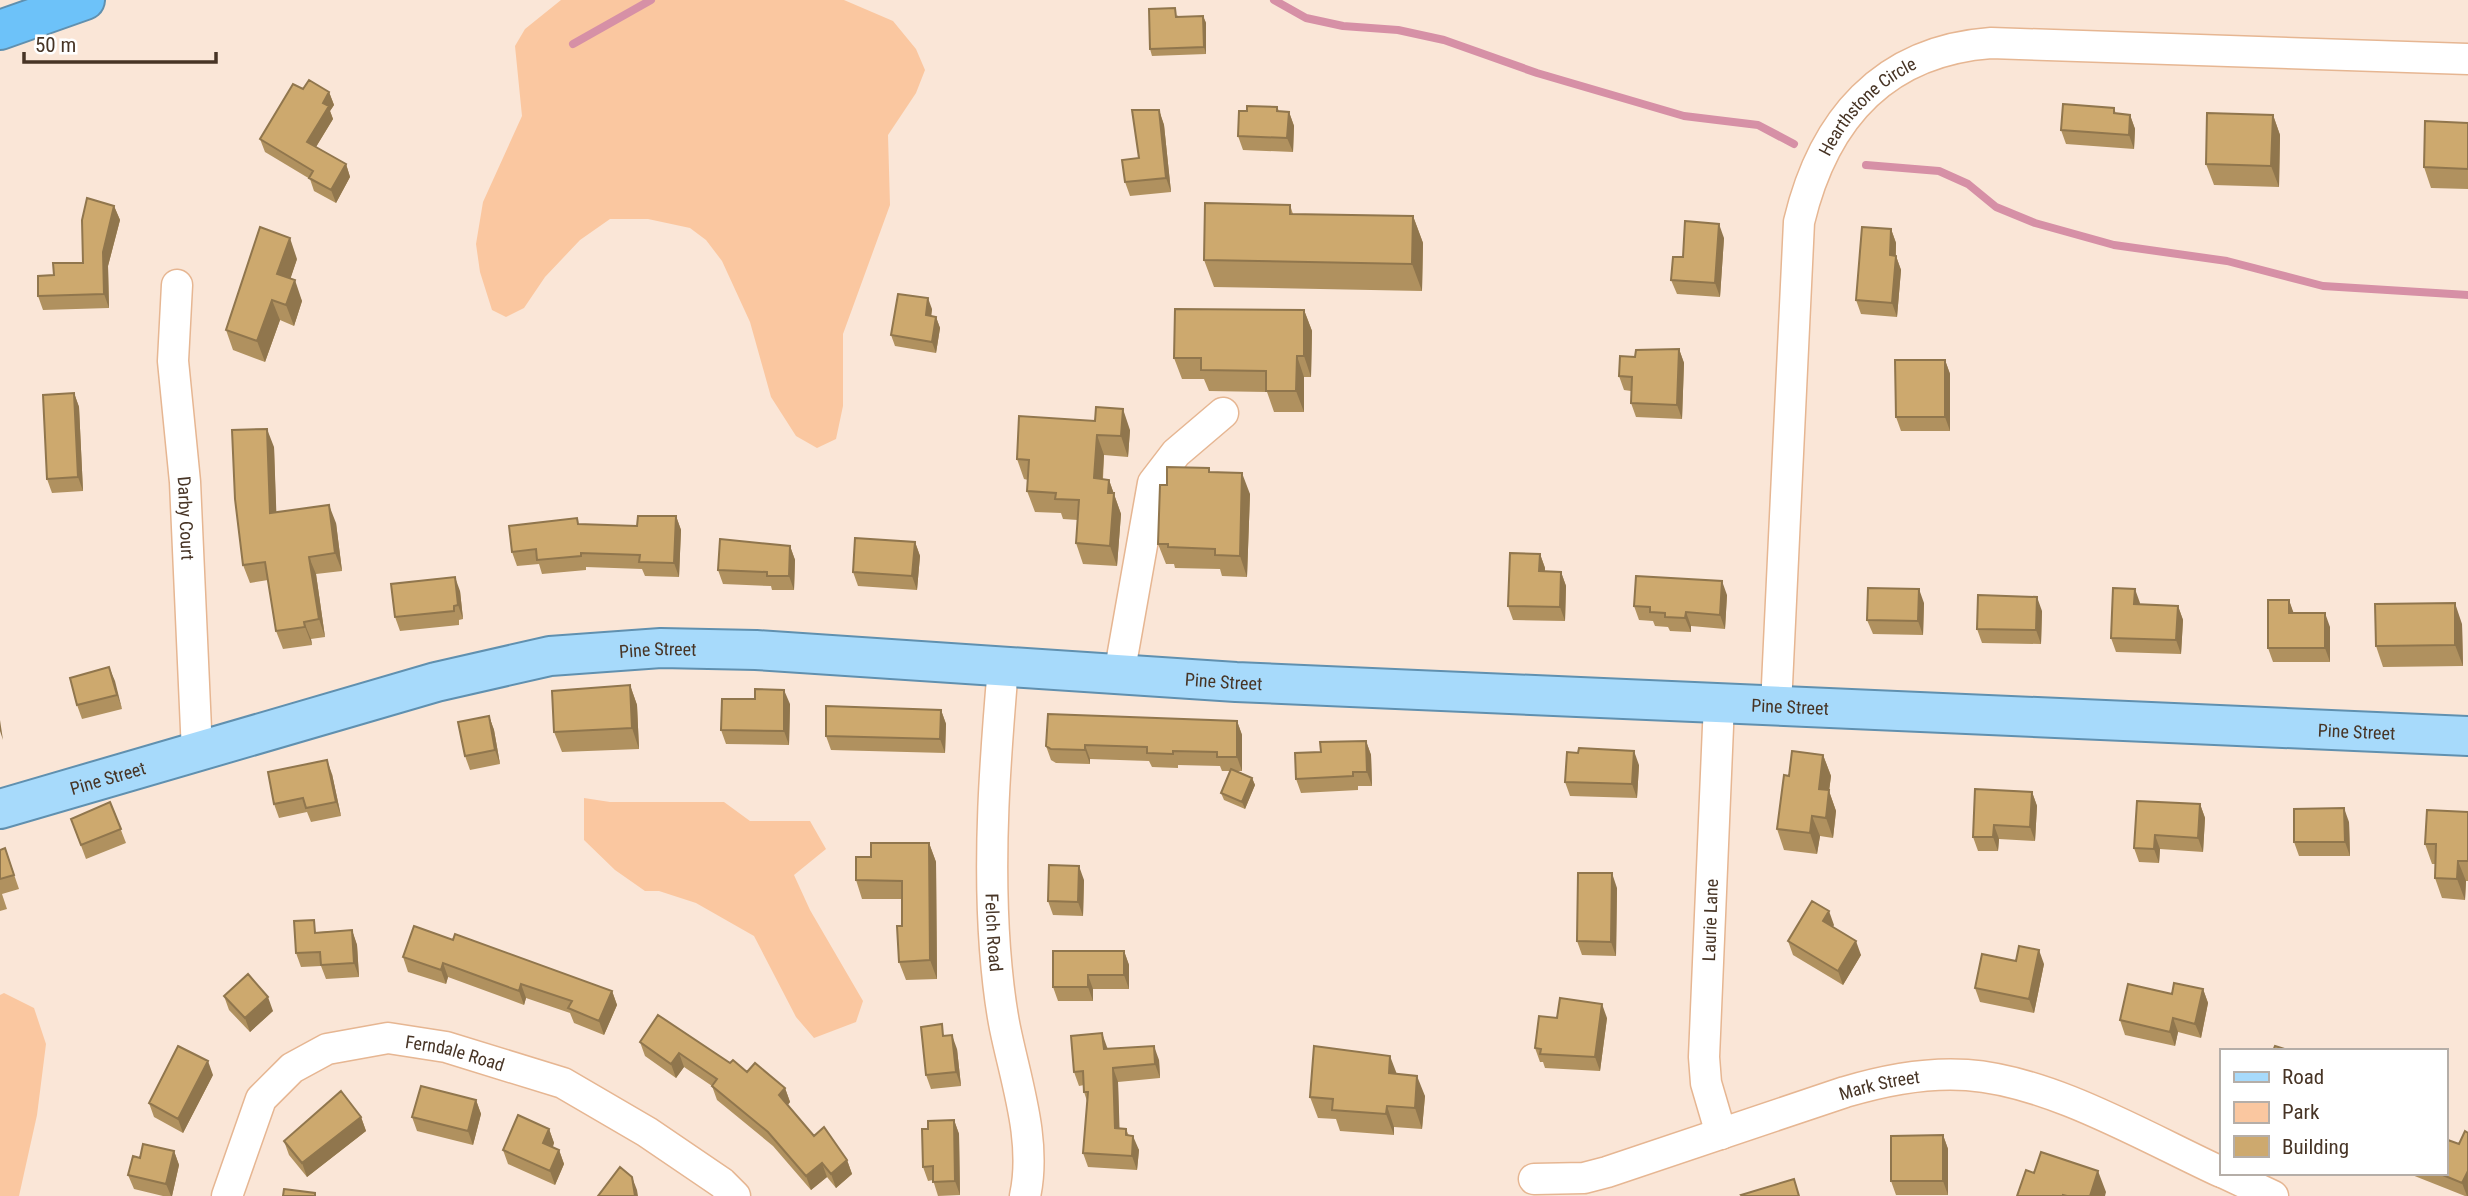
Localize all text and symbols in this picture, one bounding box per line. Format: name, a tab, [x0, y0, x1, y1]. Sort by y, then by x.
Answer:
scale bar	[24, 21, 217, 65]
text: 50 m	[35, 33, 76, 57]
street label: Hearthstone Circle	[1814, 52, 1919, 159]
street label: Darby Court	[174, 475, 199, 561]
street label: Pine Street	[618, 637, 697, 662]
street label: Pine Street	[1184, 668, 1263, 694]
street label: Pine Street	[1751, 694, 1829, 718]
street label: Pine Street	[2317, 719, 2396, 743]
street label: Pine Street	[67, 757, 148, 799]
street label: Laurie Lane	[1698, 878, 1722, 962]
street label: Felch Road	[982, 893, 1007, 973]
street label: Ferndale Road	[404, 1030, 507, 1075]
legend	[2220, 1049, 2447, 1175]
text: Road	[2282, 1065, 2324, 1089]
street label: Mark Street	[1836, 1066, 1921, 1104]
text: Park	[2282, 1100, 2320, 1124]
text: Building	[2282, 1135, 2349, 1159]

